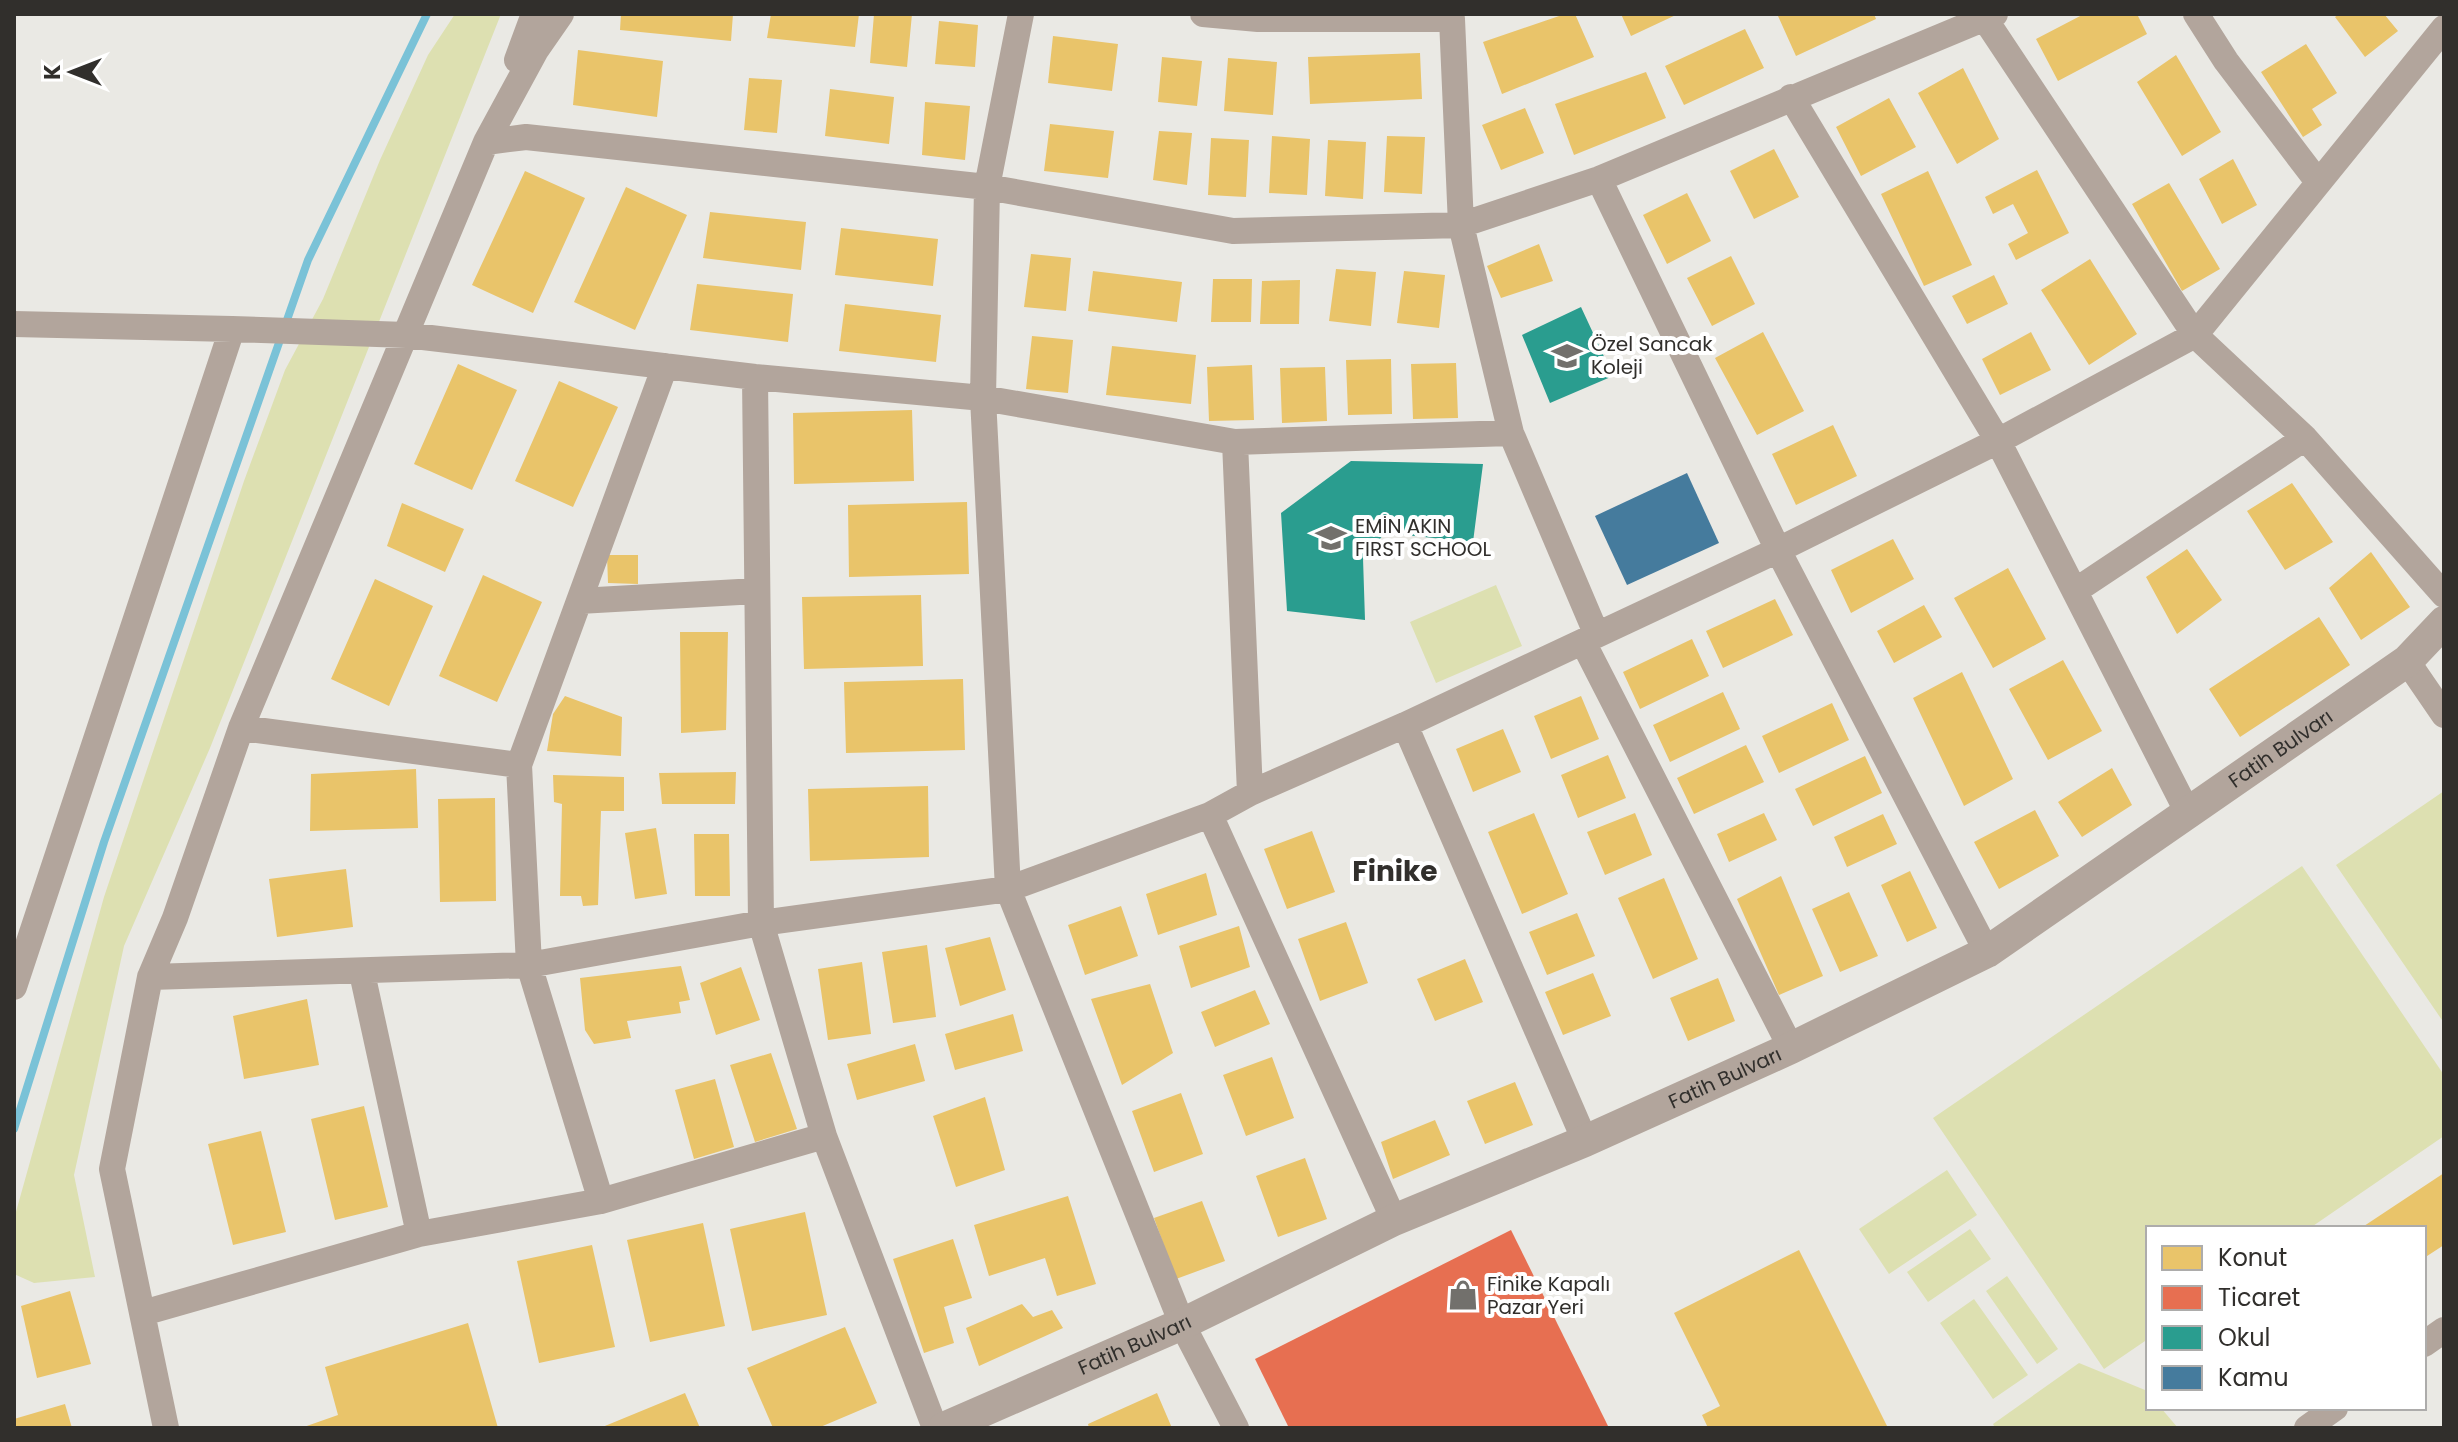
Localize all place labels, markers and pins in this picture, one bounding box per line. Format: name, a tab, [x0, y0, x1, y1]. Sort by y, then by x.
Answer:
place label: Özel Sancak Koleji	[1591, 330, 1713, 381]
school or university icon: Özel Sancak Koleji	[1550, 339, 1584, 373]
place label: EMİN AKIN FIRST SCHOOL	[1355, 512, 1492, 563]
school or university icon: EMİN AKIN FIRST SCHOOL	[1314, 521, 1348, 555]
place label: Finike Kapalı Pazar Yeri	[1487, 1270, 1610, 1321]
shop icon: Finike Kapalı Pazar Yeri	[1446, 1278, 1480, 1312]

